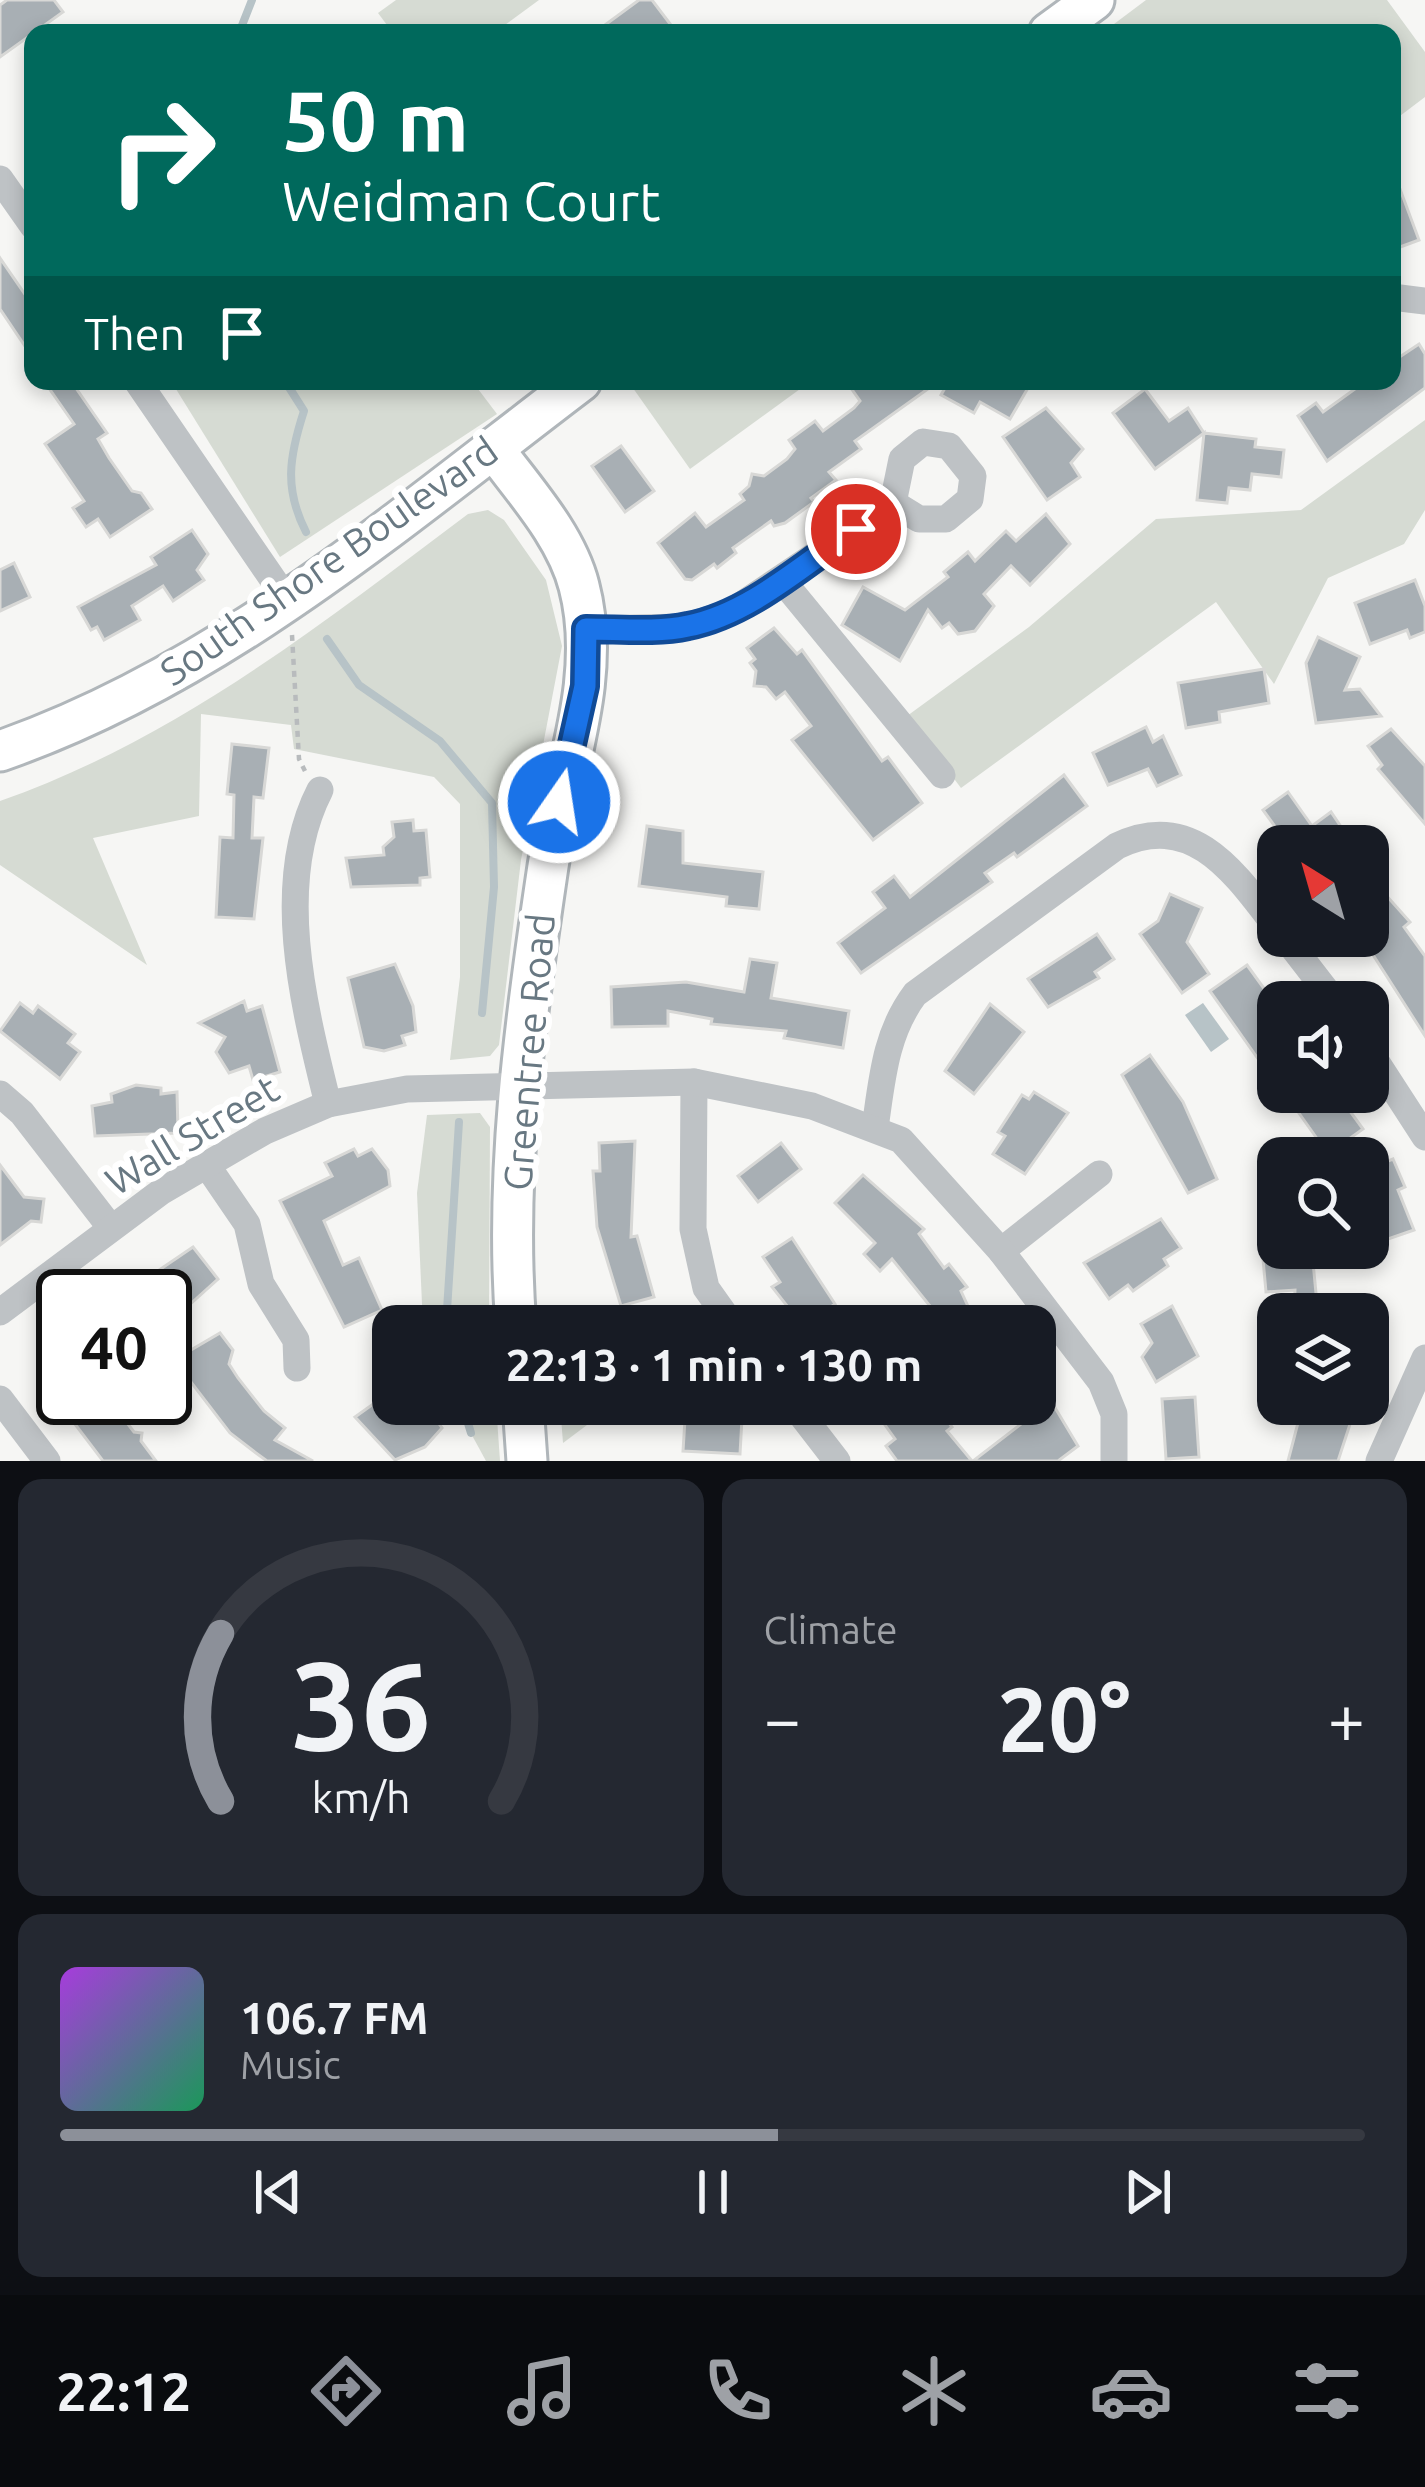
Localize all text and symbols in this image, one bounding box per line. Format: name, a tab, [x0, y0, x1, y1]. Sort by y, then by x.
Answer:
icon: right	[84, 72, 240, 228]
text: 50 m	[282, 73, 469, 167]
text: Weidman Court	[282, 171, 660, 231]
icon: arrive	[209, 300, 275, 366]
text: Then	[84, 308, 185, 359]
street label: South Shore Boulevard	[152, 428, 505, 693]
pin	[805, 478, 907, 580]
icon: arrive	[823, 496, 889, 562]
position arrow	[496, 739, 622, 865]
north arrow	[1257, 825, 1389, 957]
map controls	[1257, 825, 1389, 1425]
street label: Greentree Road	[495, 912, 562, 1192]
button: sound	[1257, 981, 1389, 1113]
street label: Wall Street	[98, 1066, 286, 1203]
button: search	[1257, 1137, 1389, 1269]
speed limit sign: 40	[36, 1269, 192, 1425]
button: layers	[1257, 1293, 1389, 1425]
text: 22:13 · 1 min · 130 m	[506, 1339, 922, 1390]
text: Climate	[764, 1608, 898, 1651]
text: 36	[290, 1634, 431, 1774]
text: 20°	[998, 1668, 1131, 1769]
text: −	[764, 1681, 801, 1755]
text: +	[1328, 1681, 1365, 1755]
text: km/h	[311, 1772, 410, 1820]
text: 106.7 FM	[240, 1992, 429, 2043]
text: Music	[240, 2043, 341, 2086]
icon: previous	[245, 2159, 311, 2225]
icon: pause	[680, 2159, 746, 2225]
icon: next	[1115, 2159, 1181, 2225]
icon: directions	[304, 2349, 388, 2433]
icon: music	[500, 2349, 584, 2433]
icon: phone	[696, 2349, 780, 2433]
icon: climate	[892, 2349, 976, 2433]
icon: car	[1089, 2349, 1173, 2433]
icon: filters	[1285, 2349, 1369, 2433]
text: 22:12	[56, 2361, 191, 2421]

